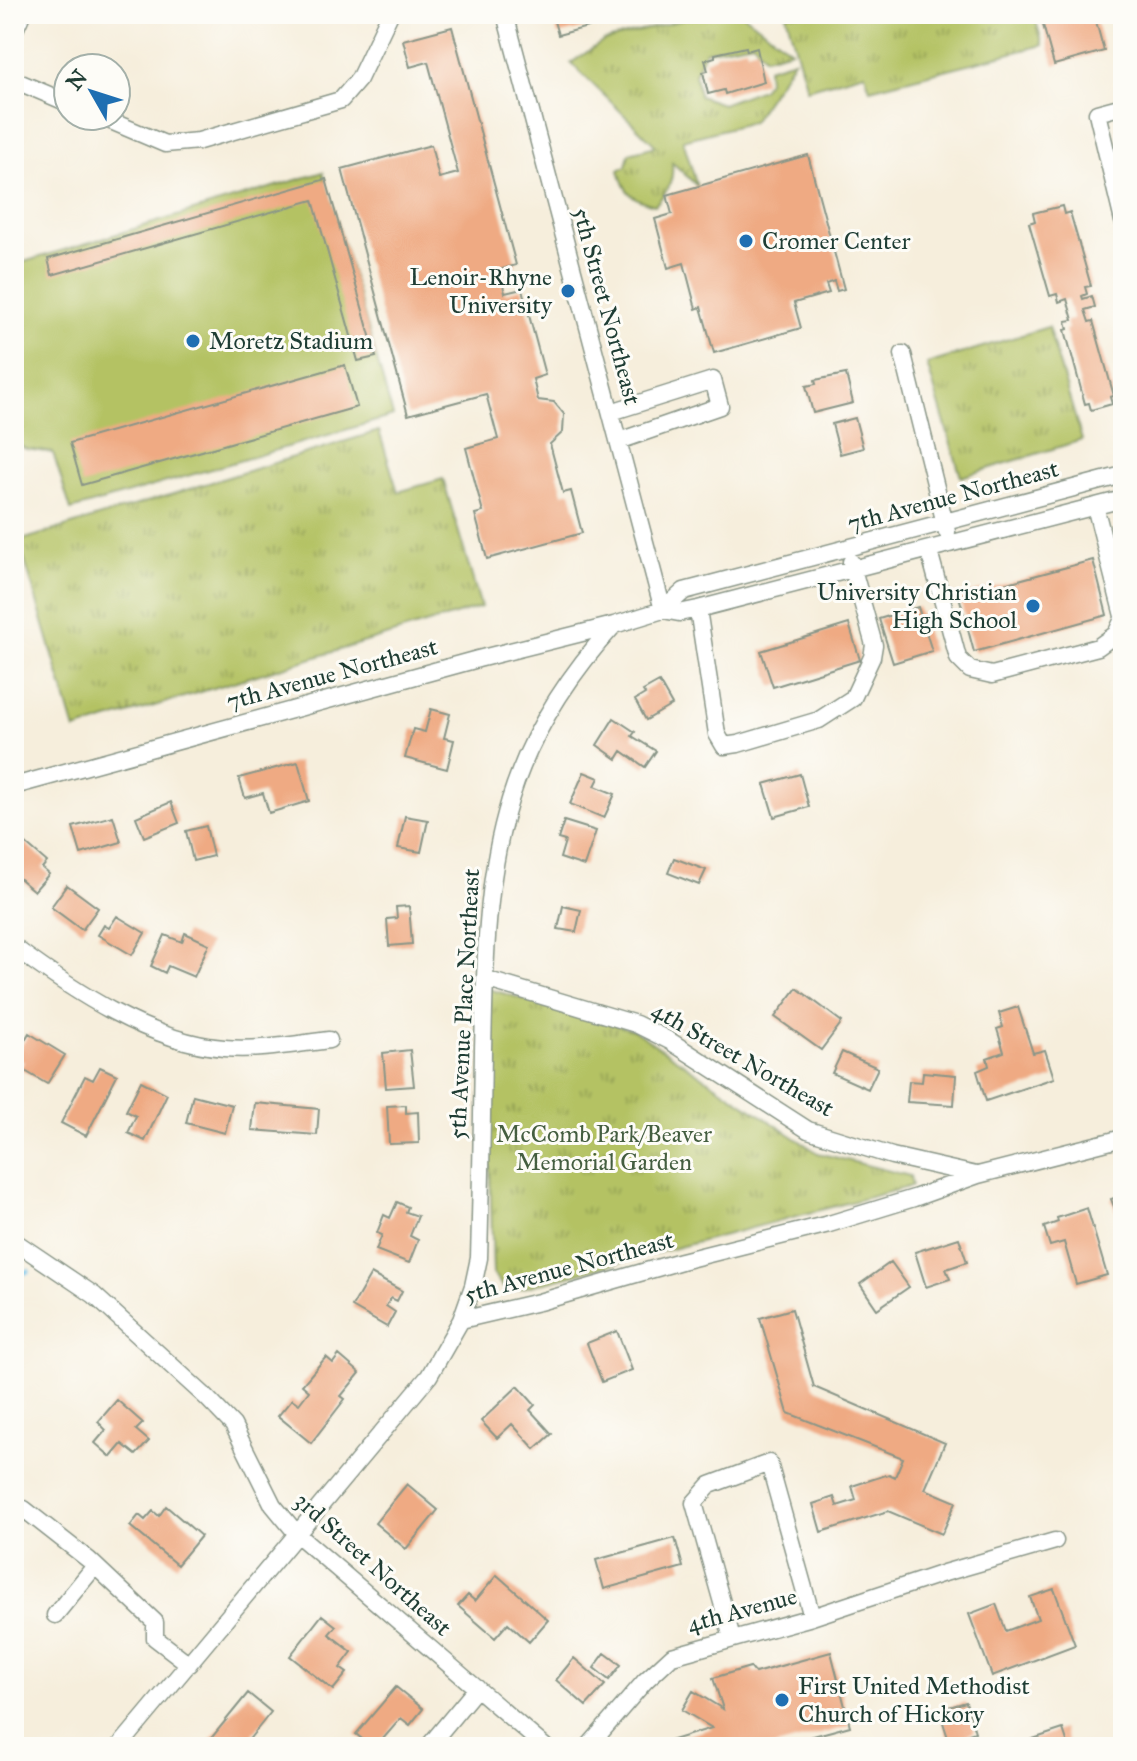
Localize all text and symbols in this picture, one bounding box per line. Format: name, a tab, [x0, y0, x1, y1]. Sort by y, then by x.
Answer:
north arrow	[52, 52, 132, 132]
text: N	[60, 64, 93, 95]
street label: 5th Street Northeast	[566, 204, 648, 409]
place label: Cromer Center	[762, 226, 910, 256]
marker: Cromer Center	[737, 232, 755, 250]
place label: Lenoir-Rhyne University	[410, 262, 553, 320]
marker: Lenoir-Rhyne University	[559, 282, 577, 300]
place label: Moretz Stadium	[209, 326, 373, 356]
marker: Moretz Stadium	[184, 332, 202, 350]
street label: 7th Avenue Northeast	[844, 453, 1062, 539]
place label: University Christian High School	[817, 577, 1018, 635]
marker: University Christian High School	[1024, 597, 1042, 615]
street label: 7th Avenue Northeast	[223, 631, 441, 717]
street label: 5th Avenue Place Northeast	[442, 867, 486, 1140]
street label: 4th Street Northeast	[647, 995, 840, 1124]
park label: McComb Park/Beaver Memorial Garden	[496, 1119, 712, 1177]
street label: 5th Avenue Northeast	[461, 1224, 678, 1309]
street label: 3rd Street Northeast	[288, 1486, 458, 1643]
street label: 4th Avenue	[684, 1581, 800, 1639]
place label: First United Methodist Church of Hickory	[798, 1671, 1030, 1729]
marker: First United Methodist Church of Hickory	[773, 1691, 791, 1709]

